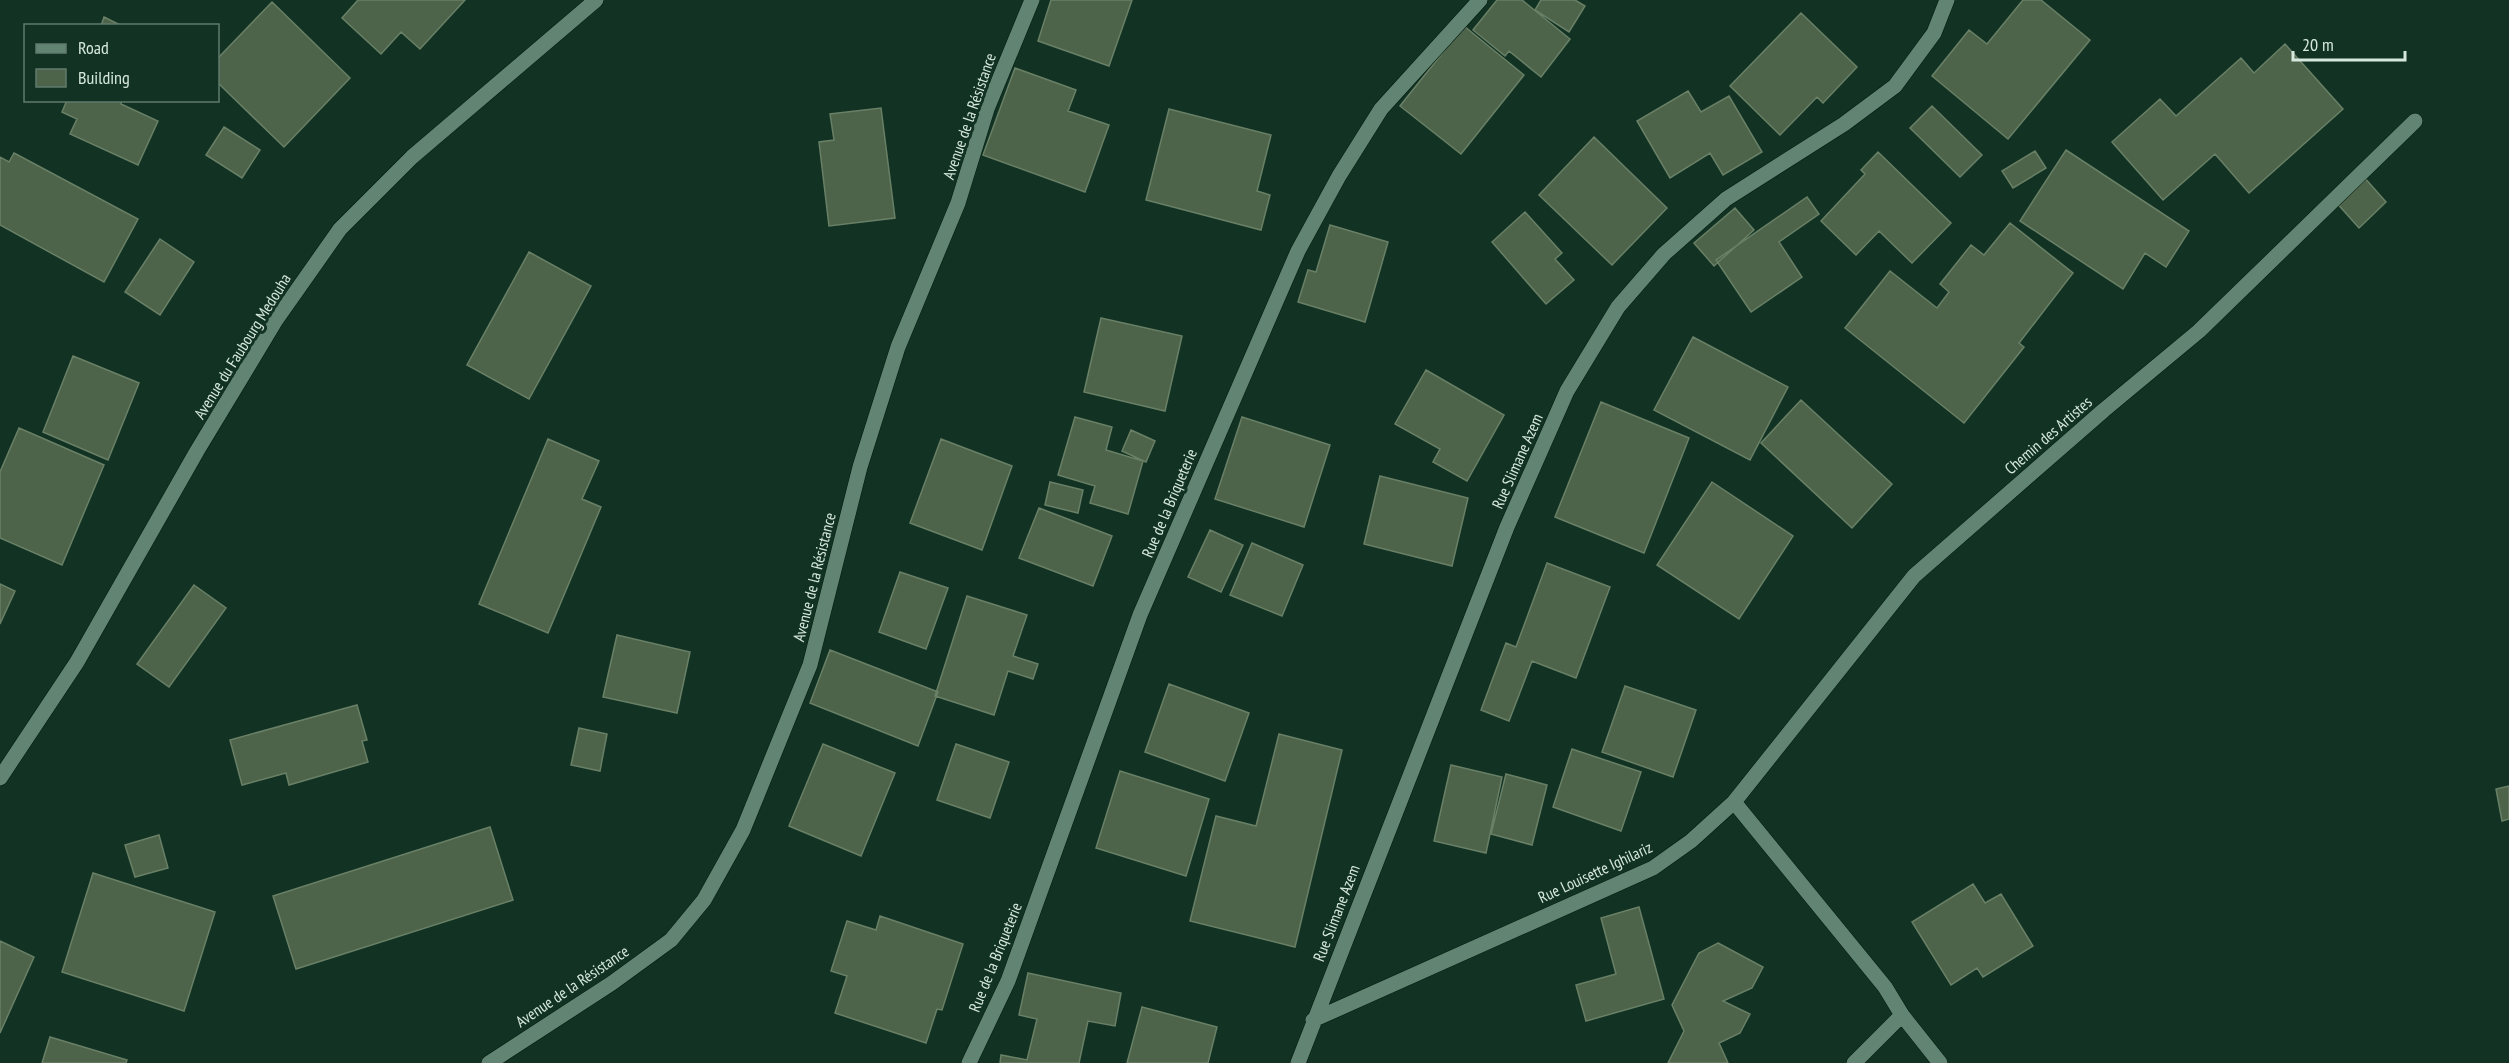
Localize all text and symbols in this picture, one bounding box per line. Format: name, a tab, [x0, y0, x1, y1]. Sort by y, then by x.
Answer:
legend	[24, 24, 219, 102]
scale bar	[2293, 24, 2406, 62]
text: 20 m	[2302, 33, 2334, 56]
text: Road	[78, 36, 109, 59]
street label: Avenue de la Résistance	[938, 50, 1000, 182]
text: Building	[78, 66, 130, 89]
street label: Avenue du Faubourg Medouha	[189, 270, 295, 422]
street label: Chemin des Artistes	[2000, 392, 2096, 478]
street label: Rue Slimane Azem	[1487, 410, 1547, 512]
street label: Rue de la Briqueterie	[1137, 446, 1201, 560]
street label: Avenue de la Résistance	[788, 510, 840, 644]
street label: Rue Louisette Ighilariz	[1535, 837, 1655, 907]
street label: Rue Slimane Azem	[1308, 862, 1364, 964]
street label: Rue de la Briqueterie	[964, 899, 1026, 1015]
street label: Avenue de la Résistance	[512, 941, 632, 1031]

